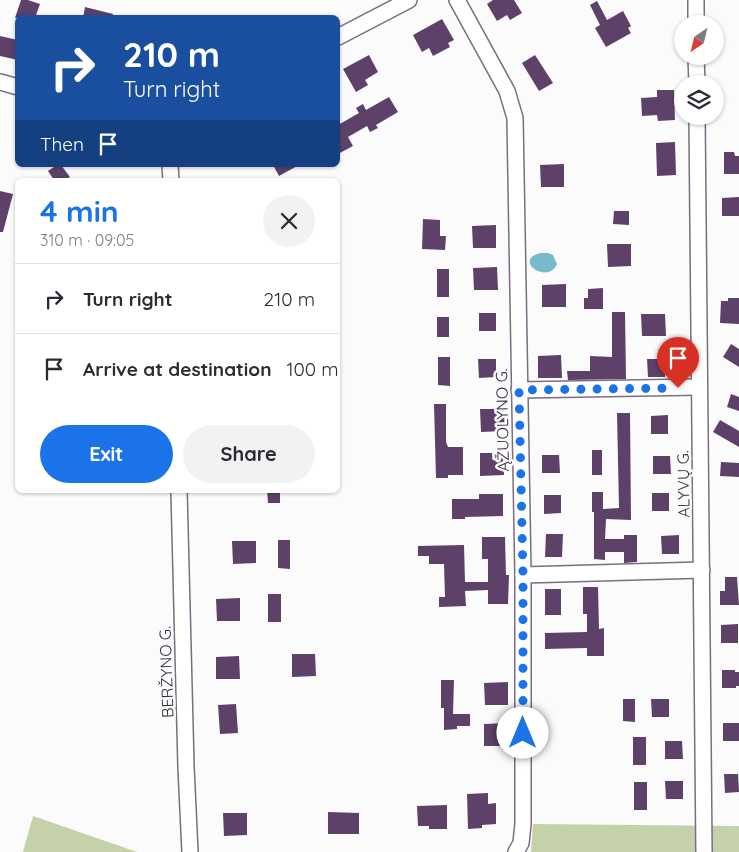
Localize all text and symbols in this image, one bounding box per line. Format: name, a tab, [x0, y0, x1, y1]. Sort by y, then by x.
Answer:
north arrow	[674, 15, 724, 65]
map controls	[674, 15, 724, 125]
text: 210 m	[123, 32, 220, 76]
icon: right	[40, 35, 105, 100]
text: Turn right	[123, 75, 220, 103]
button: layers	[674, 75, 724, 125]
icon: arrive	[94, 130, 122, 158]
text: Then	[40, 132, 84, 156]
text: 4 min	[40, 192, 119, 230]
button: close	[263, 195, 315, 247]
text: 310 m · 09:05	[40, 230, 134, 250]
icon: right	[40, 285, 68, 313]
text: Turn right	[83, 287, 172, 311]
text: 210 m	[264, 287, 315, 311]
pin	[657, 337, 699, 388]
icon: arrive	[664, 344, 692, 372]
icon: arrive	[40, 355, 68, 383]
text: Arrive at destination	[83, 357, 272, 381]
text: 100 m	[287, 357, 339, 381]
street label: ĄŽUOLYNO G.	[491, 368, 513, 472]
button: Exit	[40, 425, 173, 483]
button: Share	[183, 425, 315, 483]
street label: ALYVŲ G.	[672, 450, 694, 518]
street label: BERŽYNO G.	[154, 626, 178, 718]
position arrow	[496, 706, 548, 758]

